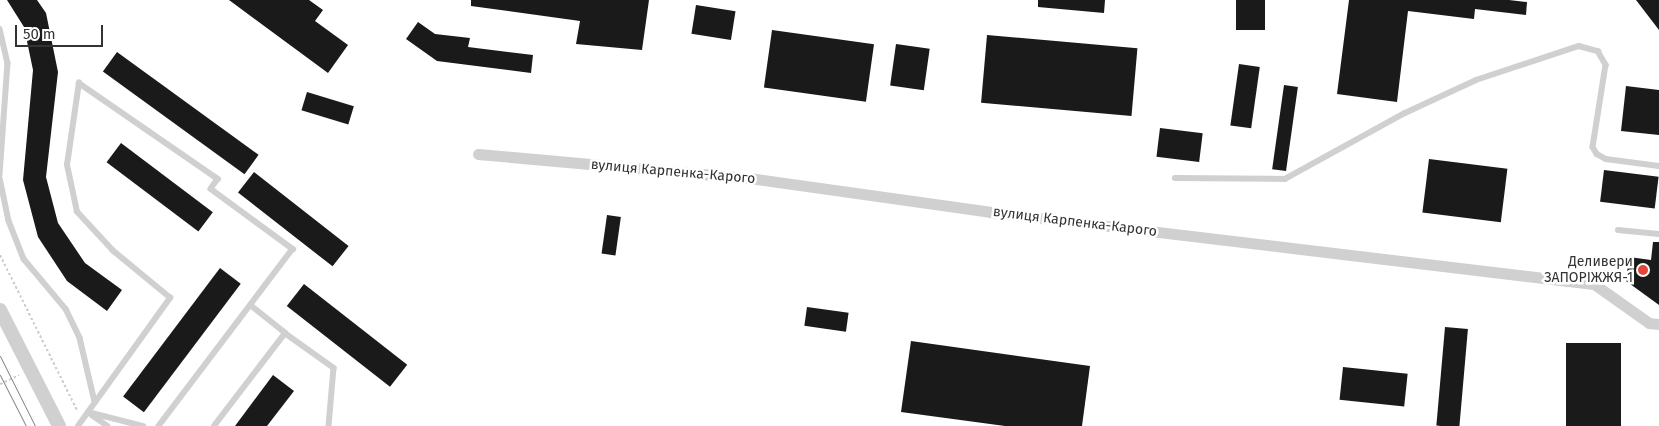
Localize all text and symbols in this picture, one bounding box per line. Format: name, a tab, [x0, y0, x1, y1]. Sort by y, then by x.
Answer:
scale bar	[18, 15, 105, 47]
text: 50 m	[23, 25, 56, 43]
street label: вулиця Карпенка-Карого	[590, 156, 756, 188]
street label: вулиця Карпенка-Карого	[992, 204, 1158, 240]
place label: Деливери ЗАПОРІЖЖЯ-1	[1544, 254, 1633, 286]
marker: Деливери ЗАПОРІЖЖЯ-1	[1637, 264, 1649, 276]

